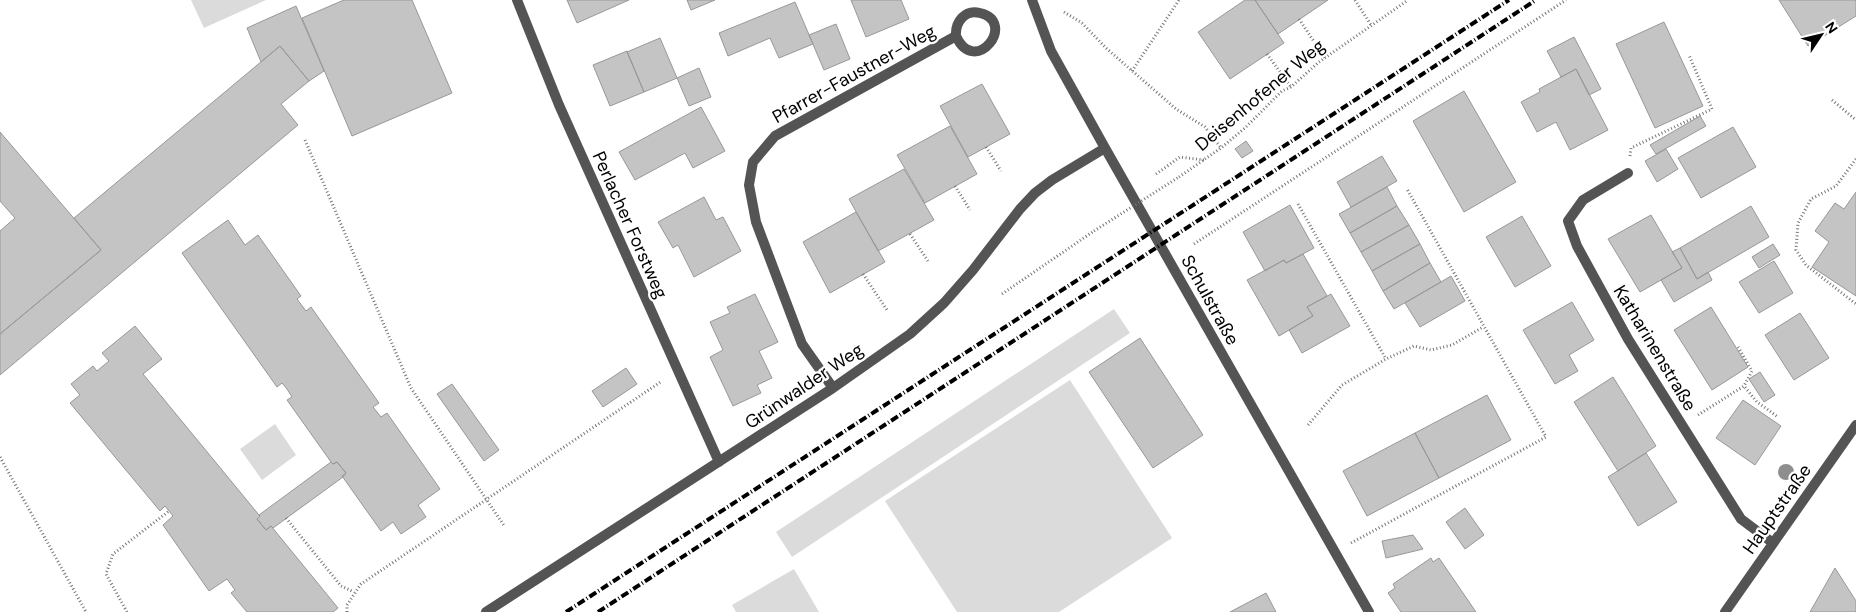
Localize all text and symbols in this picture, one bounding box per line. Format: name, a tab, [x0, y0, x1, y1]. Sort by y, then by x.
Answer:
north arrow	[1796, 10, 1846, 60]
text: N	[1821, 18, 1842, 37]
street label: Pfarrer-Faustner-Weg	[768, 19, 940, 129]
street label: Deisenhofener Weg	[1190, 34, 1330, 156]
street label: Perlacher Forstweg	[587, 148, 673, 302]
street label: Schulstraße	[1175, 251, 1245, 349]
street label: Katharinenstraße	[1608, 281, 1702, 415]
street label: Grünwalder Weg	[740, 338, 868, 434]
street label: Hauptstraße	[1737, 459, 1817, 559]

